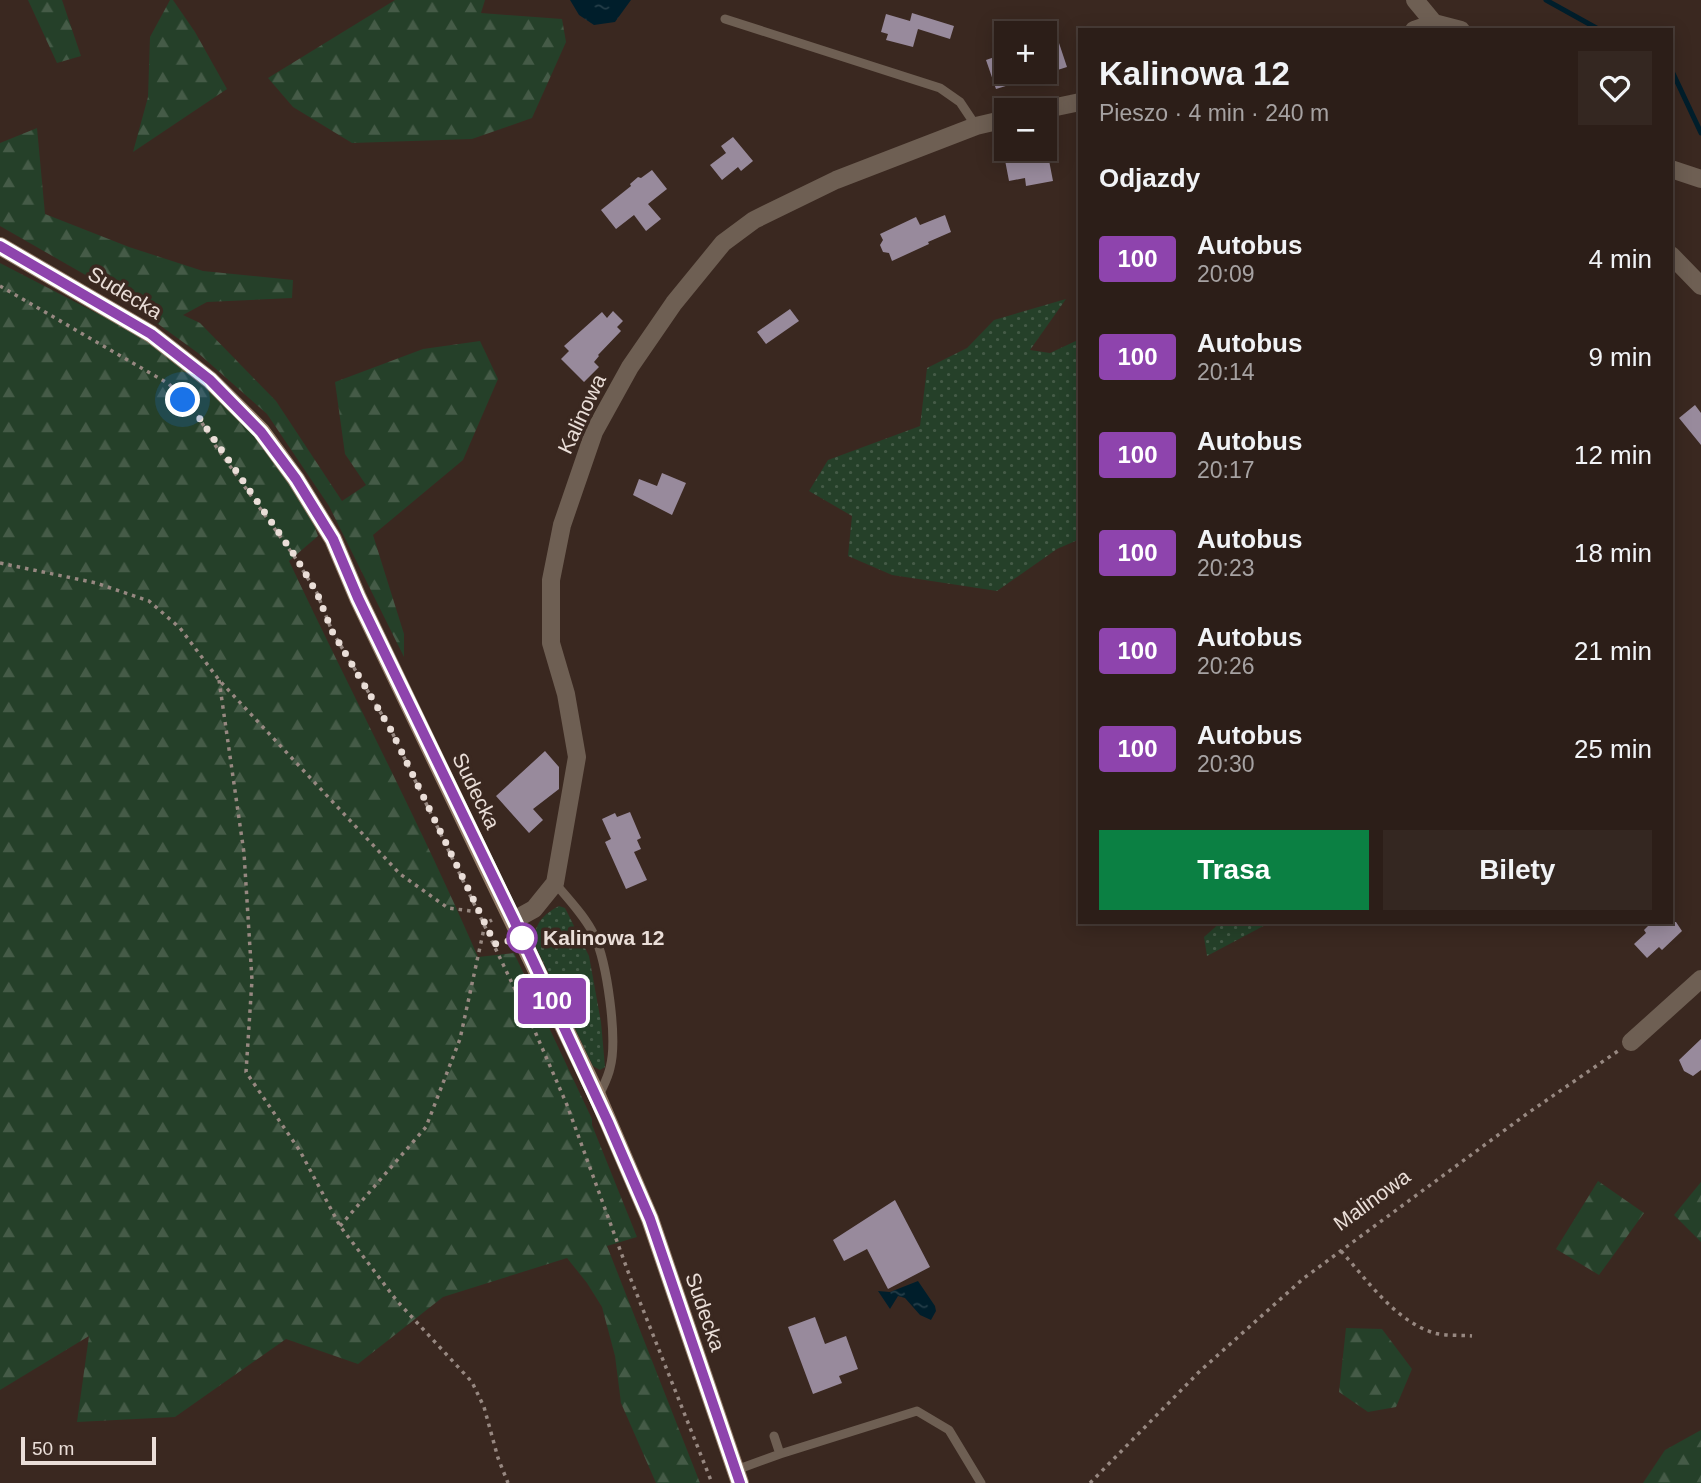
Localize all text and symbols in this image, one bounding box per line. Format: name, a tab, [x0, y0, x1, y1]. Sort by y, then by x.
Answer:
map controls	[994, 21, 1057, 161]
button: +	[994, 21, 1057, 84]
button: heart	[1578, 51, 1652, 125]
text: Kalinowa 12	[1099, 55, 1290, 92]
button: −	[994, 98, 1057, 161]
text: Pieszo · 4 min · 240 m	[1099, 100, 1329, 126]
text: Odjazdy	[1099, 163, 1200, 193]
text: Autobus	[1197, 230, 1302, 260]
text: 4 min	[1588, 244, 1652, 274]
text: 100	[1117, 245, 1158, 272]
text: 20:09	[1197, 261, 1255, 287]
street label: Sudecka	[84, 262, 166, 324]
text: Autobus	[1197, 328, 1302, 358]
text: 9 min	[1588, 342, 1652, 372]
text: 100	[1117, 343, 1158, 370]
text: 20:14	[1197, 359, 1255, 385]
street label: Kalinowa	[553, 370, 610, 457]
your location	[165, 382, 200, 417]
text: Autobus	[1197, 426, 1302, 456]
text: 12 min	[1574, 440, 1652, 470]
text: 100	[1117, 441, 1158, 468]
text: 20:17	[1197, 457, 1255, 483]
text: Autobus	[1197, 524, 1302, 554]
text: 18 min	[1574, 538, 1652, 568]
text: 100	[1117, 539, 1158, 566]
text: 20:23	[1197, 555, 1255, 581]
text: Autobus	[1197, 622, 1302, 652]
text: 21 min	[1574, 636, 1652, 666]
text: 100	[1117, 637, 1158, 664]
text: 20:26	[1197, 653, 1255, 679]
text: Autobus	[1197, 720, 1302, 750]
text: 25 min	[1574, 734, 1652, 764]
text: 100	[1117, 735, 1158, 762]
street label: Sudecka	[448, 749, 505, 833]
text: 20:30	[1197, 751, 1255, 777]
button: Trasa	[1099, 830, 1369, 910]
button: Bilety	[1383, 830, 1652, 910]
marker: Kalinowa 12	[507, 923, 537, 953]
place label: Kalinowa 12	[543, 926, 664, 949]
line badge: 100	[512, 978, 592, 1024]
text: 100	[532, 987, 572, 1014]
street label: Malinowa	[1329, 1164, 1415, 1235]
street label: Sudecka	[681, 1269, 730, 1355]
scale bar	[21, 1434, 156, 1466]
text: 50 m	[32, 1438, 74, 1459]

